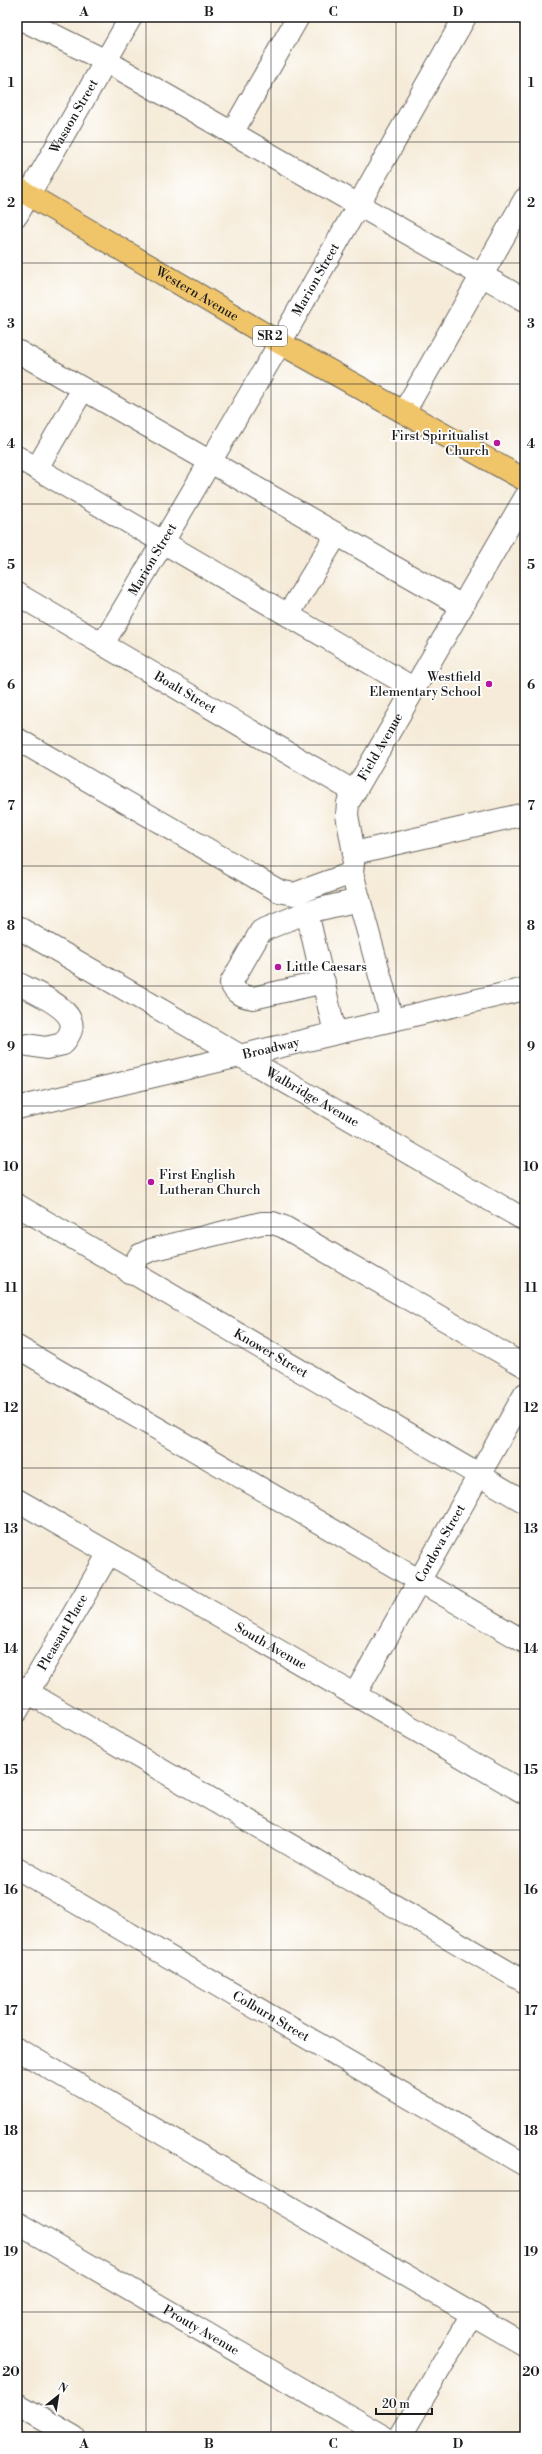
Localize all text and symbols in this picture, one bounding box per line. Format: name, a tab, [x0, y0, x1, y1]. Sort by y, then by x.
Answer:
text: A	[78, 4, 89, 20]
text: B	[204, 4, 214, 20]
text: C	[328, 4, 338, 20]
text: D	[453, 4, 463, 20]
text: 1	[8, 75, 15, 91]
text: 1	[528, 75, 535, 91]
street label: Wasaon Street	[46, 76, 102, 157]
text: 2	[7, 195, 15, 211]
text: 2	[527, 195, 535, 211]
street label: Marion Street	[289, 240, 343, 319]
street label: Western Avenue	[152, 263, 242, 325]
text: 3	[7, 316, 15, 332]
text: 3	[527, 316, 535, 332]
road number: SR 2	[253, 326, 287, 346]
place label: First Spiritualist Church	[391, 428, 489, 459]
text: 4	[7, 436, 16, 452]
text: 4	[527, 436, 536, 452]
marker: First Spiritualist Church	[492, 438, 502, 448]
street label: Marion Street	[125, 520, 180, 599]
text: 5	[7, 557, 15, 573]
text: 5	[527, 557, 535, 573]
street label: Boalt Street	[150, 668, 220, 717]
place label: Westfield Elementary School	[369, 669, 482, 700]
text: 6	[7, 677, 15, 693]
text: 6	[527, 677, 535, 693]
marker: Westfield Elementary School	[484, 679, 494, 689]
street label: Field Avenue	[355, 710, 407, 784]
text: 7	[7, 798, 15, 814]
text: 7	[527, 798, 535, 814]
text: 8	[7, 918, 15, 934]
text: 8	[527, 918, 535, 934]
place label: Little Caesars	[286, 959, 367, 975]
marker: Little Caesars	[273, 962, 283, 972]
street label: Broadway	[240, 1034, 302, 1063]
text: 9	[7, 1039, 15, 1055]
text: 9	[527, 1039, 535, 1055]
street label: Walbridge Avenue	[262, 1064, 362, 1131]
text: 10	[3, 1159, 19, 1175]
text: 10	[523, 1159, 539, 1175]
place label: First English Lutheran Church	[159, 1167, 261, 1198]
marker: First English Lutheran Church	[146, 1177, 156, 1187]
text: 11	[5, 1280, 18, 1296]
text: 11	[525, 1280, 538, 1296]
street label: Knower Street	[231, 1325, 311, 1382]
text: 12	[4, 1400, 18, 1416]
text: 12	[524, 1400, 538, 1416]
street label: Cordova Street	[412, 1501, 469, 1585]
text: 13	[4, 1521, 18, 1537]
text: 13	[524, 1521, 538, 1537]
street label: Pleasant Place	[34, 1591, 91, 1673]
street label: South Avenue	[232, 1619, 310, 1674]
text: 14	[4, 1641, 18, 1657]
text: 14	[524, 1641, 538, 1657]
text: 15	[4, 1762, 18, 1778]
text: 15	[524, 1762, 538, 1778]
text: 16	[4, 1882, 18, 1898]
text: 16	[524, 1882, 538, 1898]
street label: Colburn Street	[229, 1988, 313, 2045]
text: 17	[4, 2003, 18, 2019]
text: 17	[524, 2003, 538, 2019]
text: 18	[4, 2123, 18, 2139]
text: 18	[524, 2123, 538, 2139]
text: 19	[4, 2244, 18, 2260]
text: 19	[524, 2244, 538, 2260]
street label: Prouty Avenue	[160, 2302, 242, 2359]
text: 20	[2, 2364, 20, 2380]
text: 20	[522, 2364, 540, 2380]
north arrow	[38, 2376, 78, 2416]
text: N	[55, 2380, 70, 2397]
scale bar	[376, 2390, 432, 2416]
text: 20 m	[382, 2397, 410, 2412]
text: A	[78, 2436, 89, 2452]
text: B	[204, 2436, 214, 2452]
text: C	[328, 2436, 338, 2452]
text: D	[453, 2436, 463, 2452]

